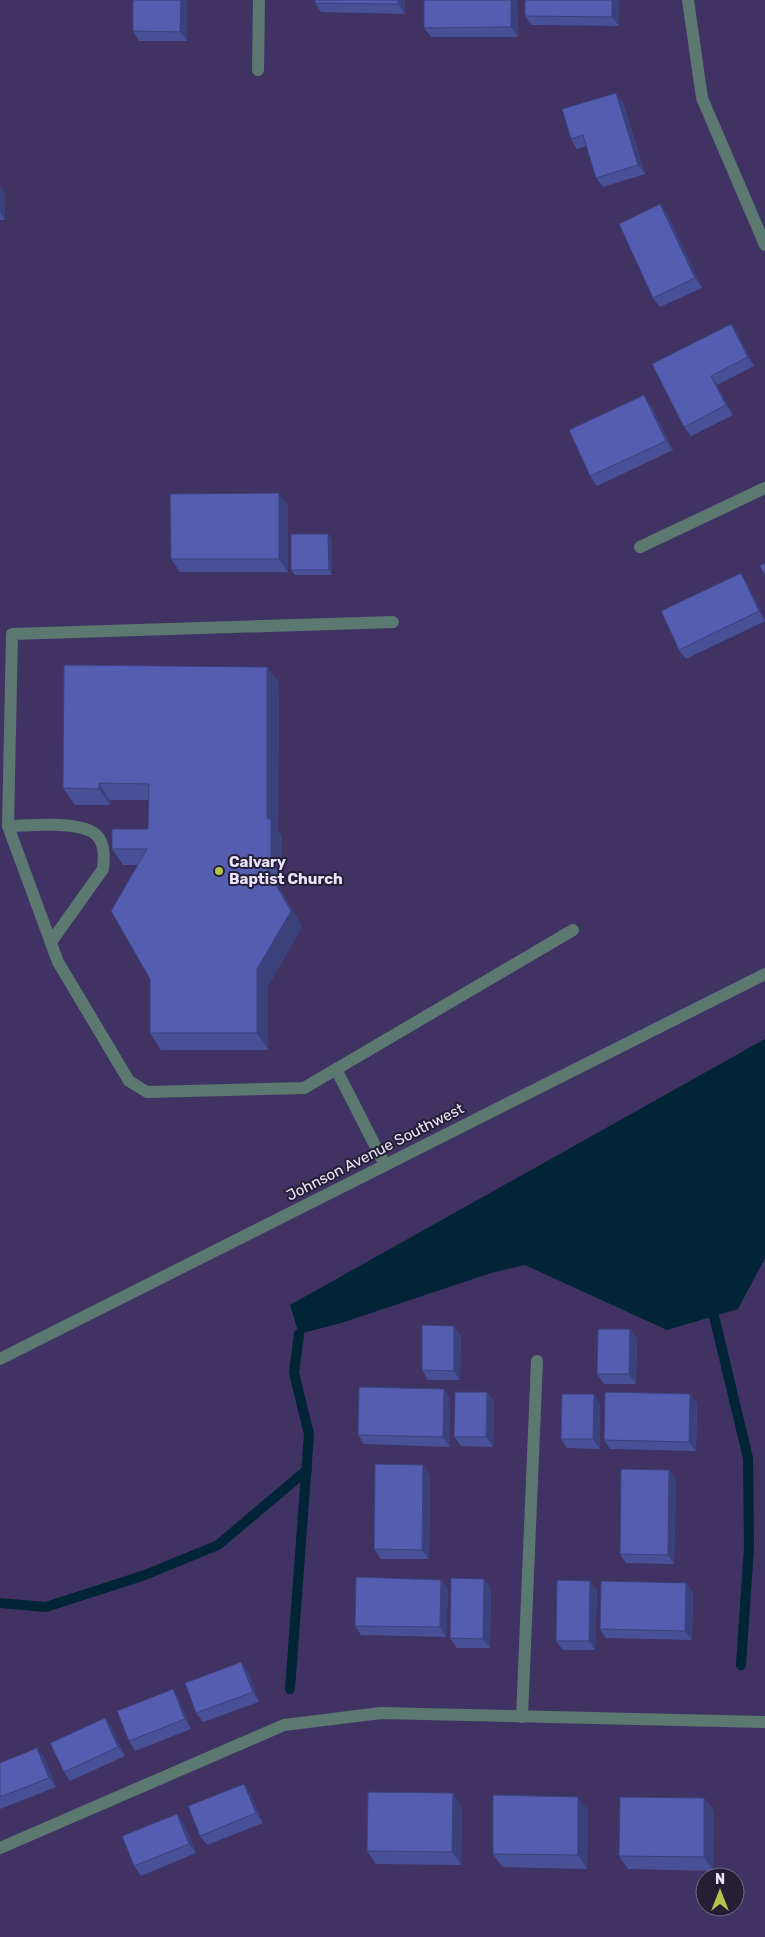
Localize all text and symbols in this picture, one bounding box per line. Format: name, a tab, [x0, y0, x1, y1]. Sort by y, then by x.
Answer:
place label: Calvary Baptist Church	[229, 853, 343, 888]
marker: Calvary Baptist Church	[213, 865, 225, 877]
street label: Johnson Avenue Southwest	[283, 1099, 467, 1205]
north arrow	[695, 1867, 745, 1917]
text: N	[715, 1871, 725, 1888]

